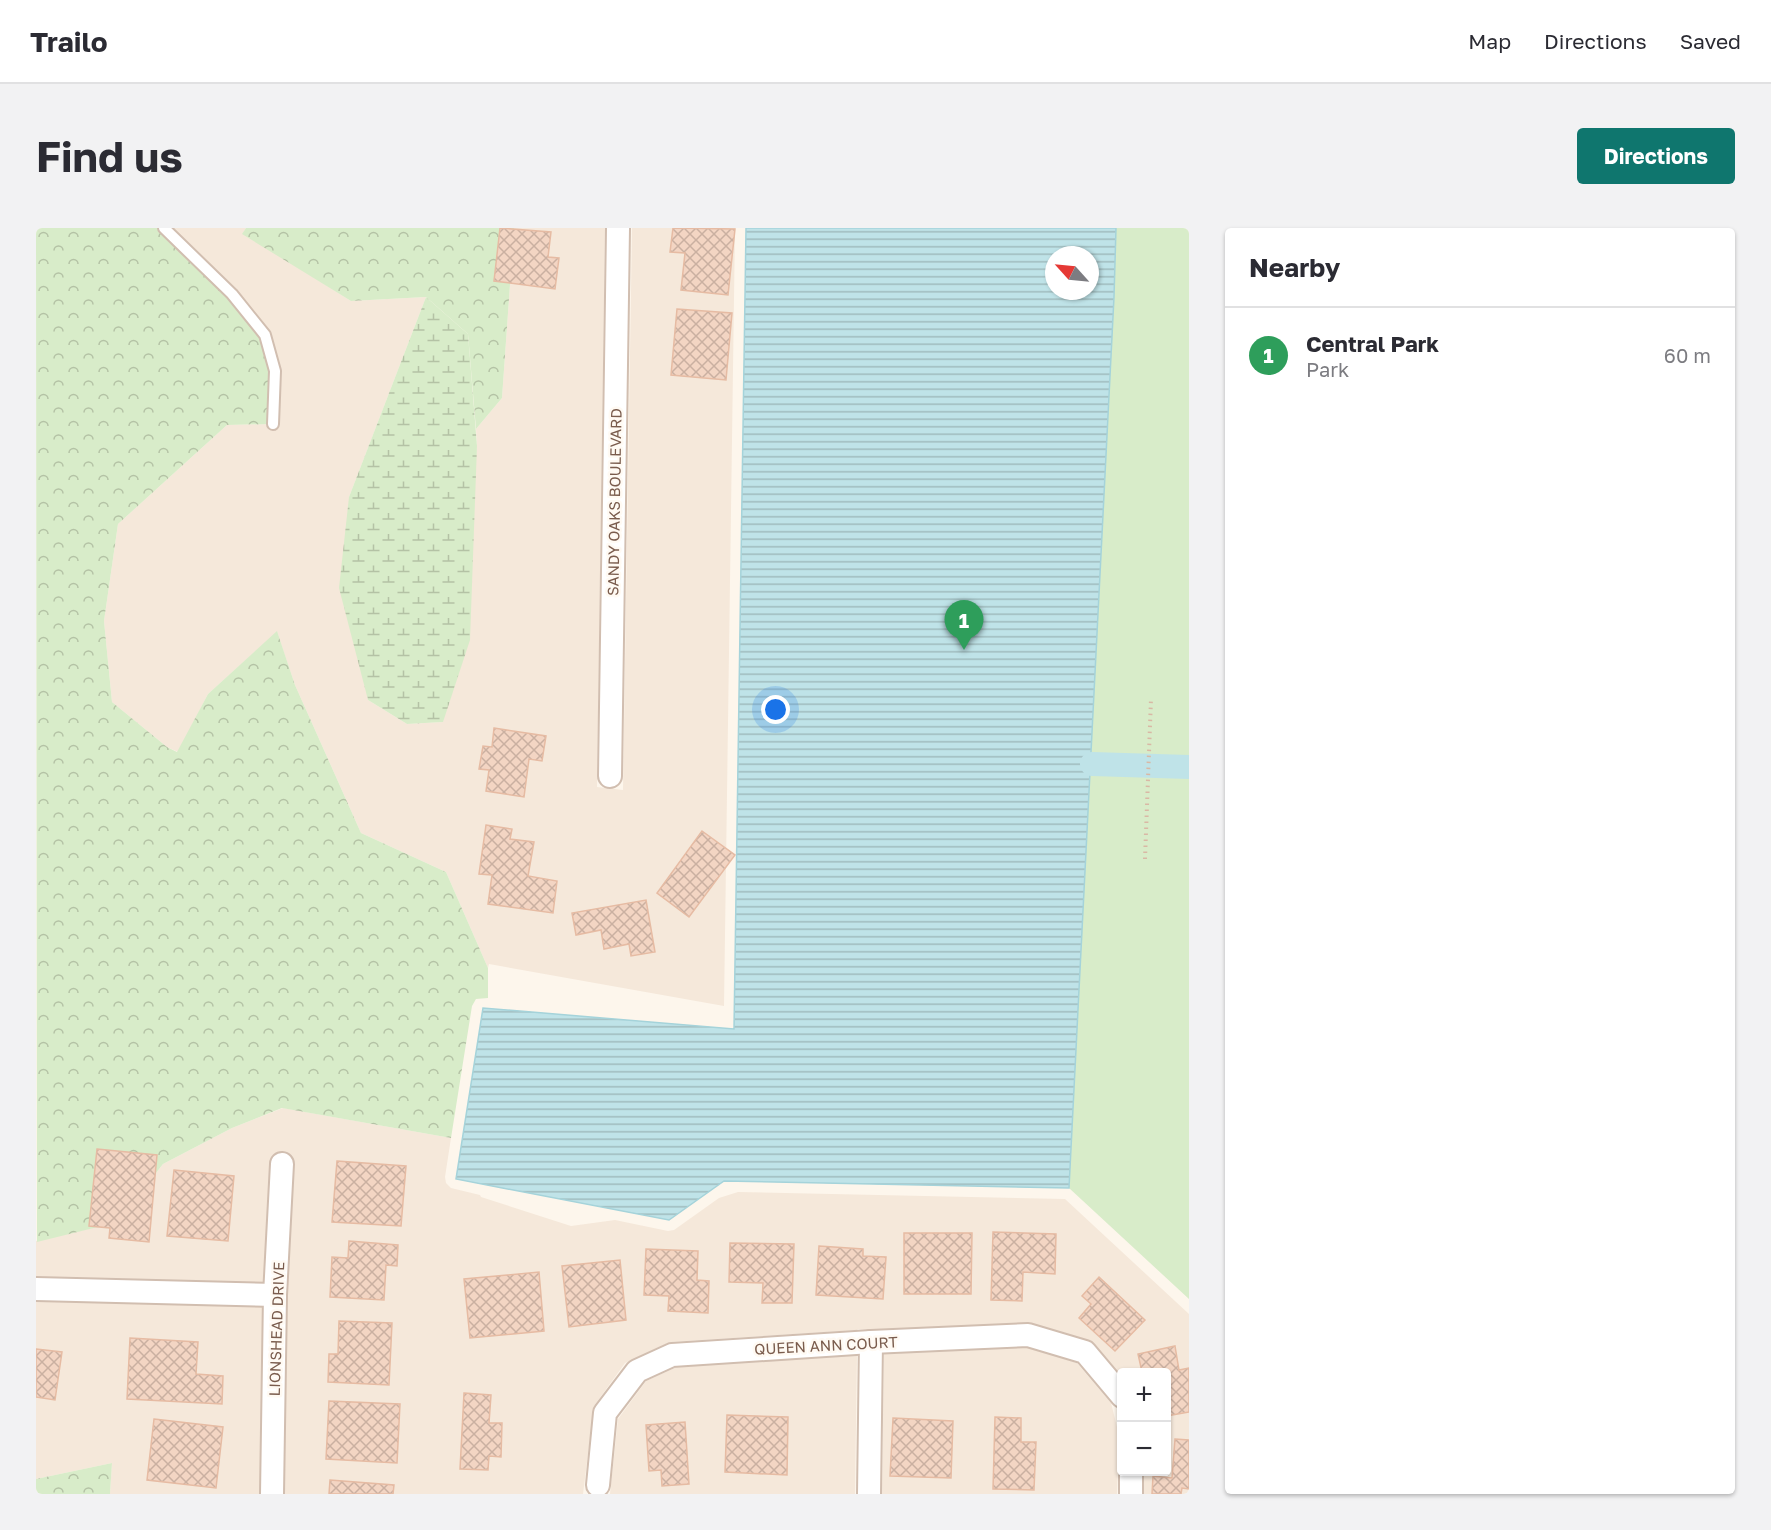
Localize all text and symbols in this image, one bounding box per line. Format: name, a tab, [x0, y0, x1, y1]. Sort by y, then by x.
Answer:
text: Trailo	[30, 25, 108, 58]
text: Map	[1468, 28, 1511, 54]
text: Directions	[1544, 28, 1647, 54]
text: Saved	[1680, 28, 1741, 54]
button: Directions	[1577, 128, 1735, 184]
text: Find us	[36, 131, 183, 181]
north arrow	[1045, 246, 1099, 300]
text: Nearby	[1249, 252, 1340, 283]
text: Central Park	[1306, 330, 1439, 357]
text: 1	[1263, 343, 1274, 367]
text: 60 m	[1664, 343, 1711, 367]
text: Park	[1306, 357, 1349, 381]
street label: SANDY OAKS BOULEVARD	[603, 408, 625, 596]
pin: 1	[944, 600, 984, 650]
your location	[761, 695, 790, 724]
street label: LIONSHEAD DRIVE	[265, 1261, 287, 1397]
street label: QUEEN ANN COURT	[754, 1332, 898, 1358]
map controls	[1117, 1368, 1171, 1476]
button: +	[1117, 1368, 1171, 1422]
button: −	[1117, 1422, 1171, 1476]

